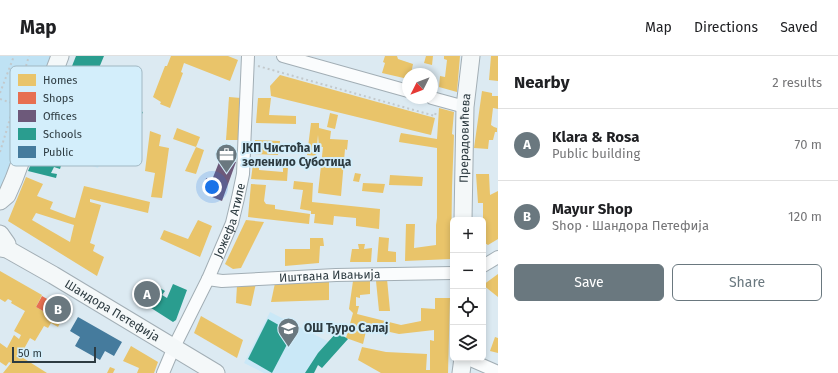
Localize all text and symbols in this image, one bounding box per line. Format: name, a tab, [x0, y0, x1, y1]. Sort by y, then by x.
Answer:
text: Map	[20, 16, 57, 39]
text: Map	[645, 19, 672, 36]
text: Directions	[694, 19, 758, 36]
text: Saved	[780, 19, 818, 36]
legend	[10, 66, 142, 166]
north arrow	[402, 68, 438, 104]
text: Nearby	[514, 72, 569, 93]
text: Homes	[43, 74, 77, 87]
text: 2 results	[772, 75, 822, 90]
text: Shops	[43, 92, 74, 105]
street label: Прерадовићева	[457, 92, 474, 183]
text: Offices	[43, 110, 77, 123]
text: Schools	[43, 128, 82, 141]
text: Klara & Rosa	[552, 128, 639, 146]
text: A	[523, 137, 531, 152]
text: 70 m	[795, 137, 822, 152]
place label: ЈКП Чистоћа и зеленило Суботица	[241, 141, 352, 169]
office icon: ЈКП Чистоћа и зеленило Суботица	[213, 142, 239, 175]
text: Public	[43, 146, 74, 159]
text: Public building	[552, 146, 640, 161]
your location	[202, 177, 222, 197]
street label: Јожефа Атиле	[211, 182, 248, 260]
text: Mayur Shop	[552, 200, 633, 218]
text: B	[523, 209, 531, 224]
text: 120 m	[788, 209, 822, 224]
map controls	[450, 217, 486, 361]
button: +	[450, 217, 486, 253]
text: Shop · Шандора Петефија	[552, 218, 709, 233]
button: −	[450, 253, 486, 289]
button: Save	[514, 264, 664, 301]
button: Share	[672, 264, 822, 301]
street label: Иштвана Ивањија	[279, 267, 381, 285]
street label: Шандора Петефија	[62, 277, 162, 344]
pin: A	[134, 279, 160, 309]
button: locate	[450, 289, 486, 325]
pin: B	[45, 294, 71, 324]
school or university icon: ОШ Ђуро Салај	[275, 315, 301, 348]
place label: ОШ Ђуро Салај	[304, 321, 388, 335]
button: layers	[450, 325, 486, 361]
scale bar	[12, 345, 96, 364]
text: 50 m	[18, 347, 42, 360]

